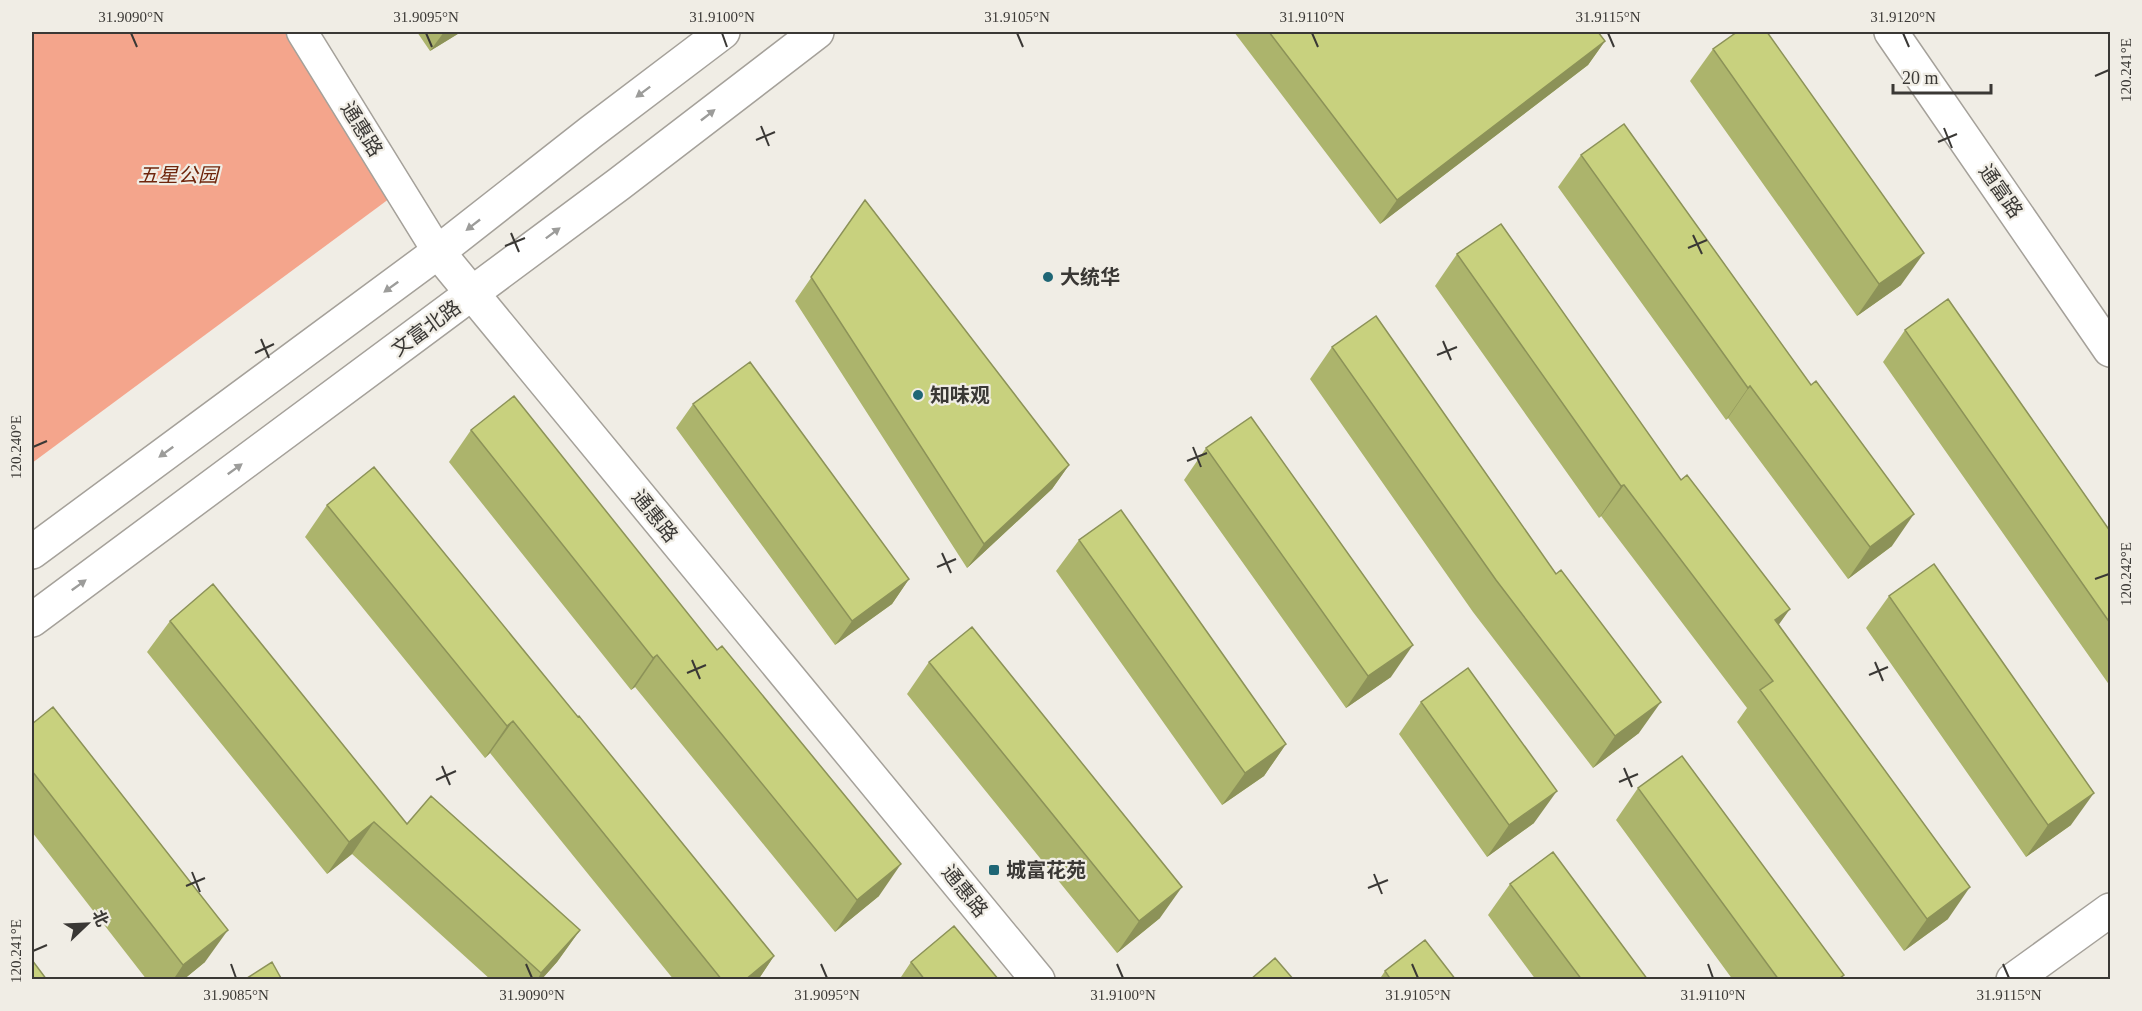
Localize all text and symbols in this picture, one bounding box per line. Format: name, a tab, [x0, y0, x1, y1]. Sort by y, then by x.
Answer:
text: 31.9090°N	[98, 9, 164, 25]
text: 31.9095°N	[393, 9, 459, 25]
text: 31.9100°N	[689, 9, 755, 25]
text: 31.9105°N	[984, 9, 1050, 25]
text: 31.9110°N	[1279, 9, 1345, 25]
text: 31.9115°N	[1575, 9, 1641, 25]
text: 31.9120°N	[1870, 9, 1936, 25]
text: 120.241°E	[2118, 38, 2134, 102]
scale bar	[1893, 57, 1990, 95]
text: 20 m	[1902, 68, 1939, 88]
one-way arrow	[635, 86, 651, 99]
street label: 通惠路	[337, 98, 387, 160]
one-way arrow	[700, 109, 716, 122]
street label: 通富路	[1975, 160, 2027, 222]
park label: 五星公园	[138, 164, 221, 186]
one-way arrow	[465, 219, 480, 231]
one-way arrow	[545, 228, 560, 240]
place label: 大统华	[1060, 266, 1120, 288]
marker: 大统华	[1041, 270, 1055, 284]
one-way arrow	[384, 281, 400, 293]
street label: 文富北路	[387, 296, 465, 360]
place label: 知味观	[930, 384, 990, 406]
marker: 知味观	[911, 388, 925, 402]
text: 120.240°E	[8, 415, 24, 479]
one-way arrow	[159, 446, 174, 458]
one-way arrow	[227, 463, 243, 475]
street label: 通惠路	[628, 486, 682, 546]
text: 120.242°E	[2118, 542, 2134, 606]
one-way arrow	[70, 579, 86, 591]
place label: 城富花苑	[1006, 859, 1086, 881]
street label: 通惠路	[938, 861, 992, 921]
marker: 城富花苑	[987, 863, 1001, 877]
north arrow	[57, 894, 117, 954]
text: 北	[89, 908, 111, 929]
text: 120.241°E	[8, 919, 24, 983]
text: 31.9085°N	[203, 987, 269, 1003]
text: 31.9090°N	[499, 987, 565, 1003]
text: 31.9095°N	[794, 987, 860, 1003]
text: 31.9100°N	[1090, 987, 1156, 1003]
text: 31.9105°N	[1385, 987, 1451, 1003]
text: 31.9110°N	[1680, 987, 1746, 1003]
text: 31.9115°N	[1976, 987, 2042, 1003]

